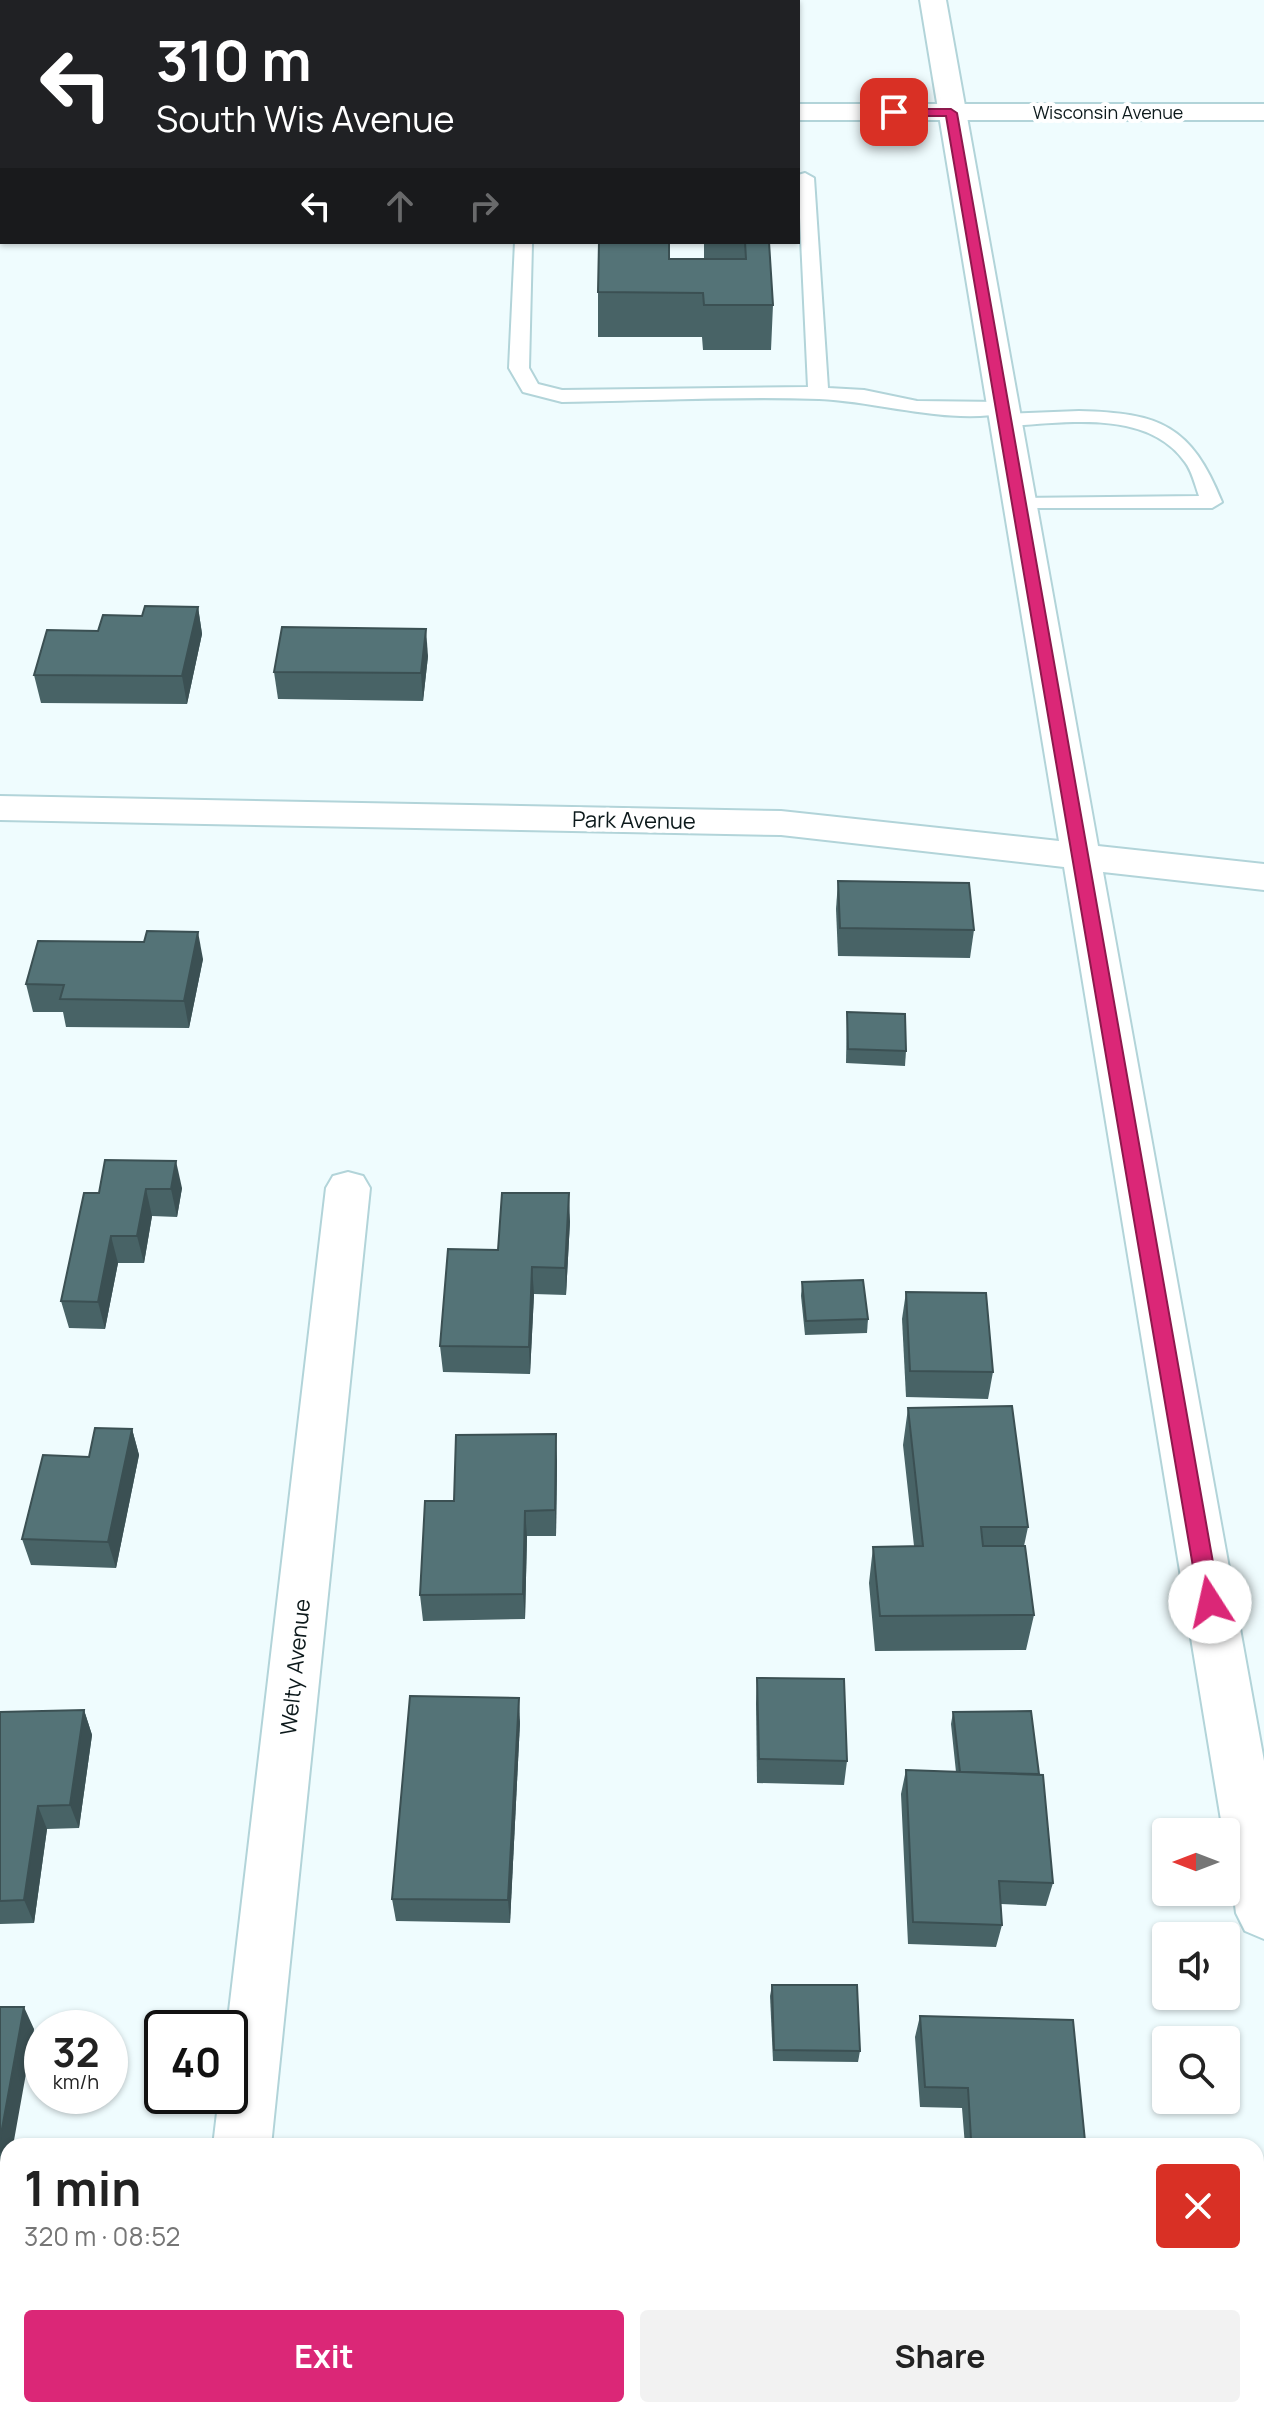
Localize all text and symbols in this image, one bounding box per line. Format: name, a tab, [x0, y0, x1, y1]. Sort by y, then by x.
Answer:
text: 310 m	[156, 21, 312, 98]
icon: left	[24, 32, 128, 136]
pin	[860, 78, 928, 146]
icon: arrive	[872, 90, 916, 134]
text: South Wis Avenue	[156, 94, 455, 143]
street label: Wisconsin Avenue	[1033, 100, 1183, 124]
icon: left	[294, 184, 338, 228]
icon: ahead	[378, 184, 422, 228]
icon: right	[462, 184, 506, 228]
street label: Park Avenue	[572, 804, 696, 836]
position arrow	[1168, 1560, 1252, 1644]
street label: Welty Avenue	[273, 1597, 317, 1737]
north arrow	[1152, 1818, 1240, 1906]
map controls	[1152, 1818, 1240, 2114]
button: sound	[1152, 1922, 1240, 2010]
speed limit sign: 40	[144, 2010, 248, 2114]
text: 32	[52, 2024, 100, 2079]
button: search	[1152, 2026, 1240, 2114]
text: km/h	[53, 2068, 99, 2095]
text: 1 min	[24, 2155, 141, 2220]
button: close	[1156, 2164, 1240, 2248]
text: 320 m · 08:52	[24, 2218, 180, 2254]
button: Exit	[24, 2310, 624, 2402]
button: Share	[640, 2310, 1240, 2402]

